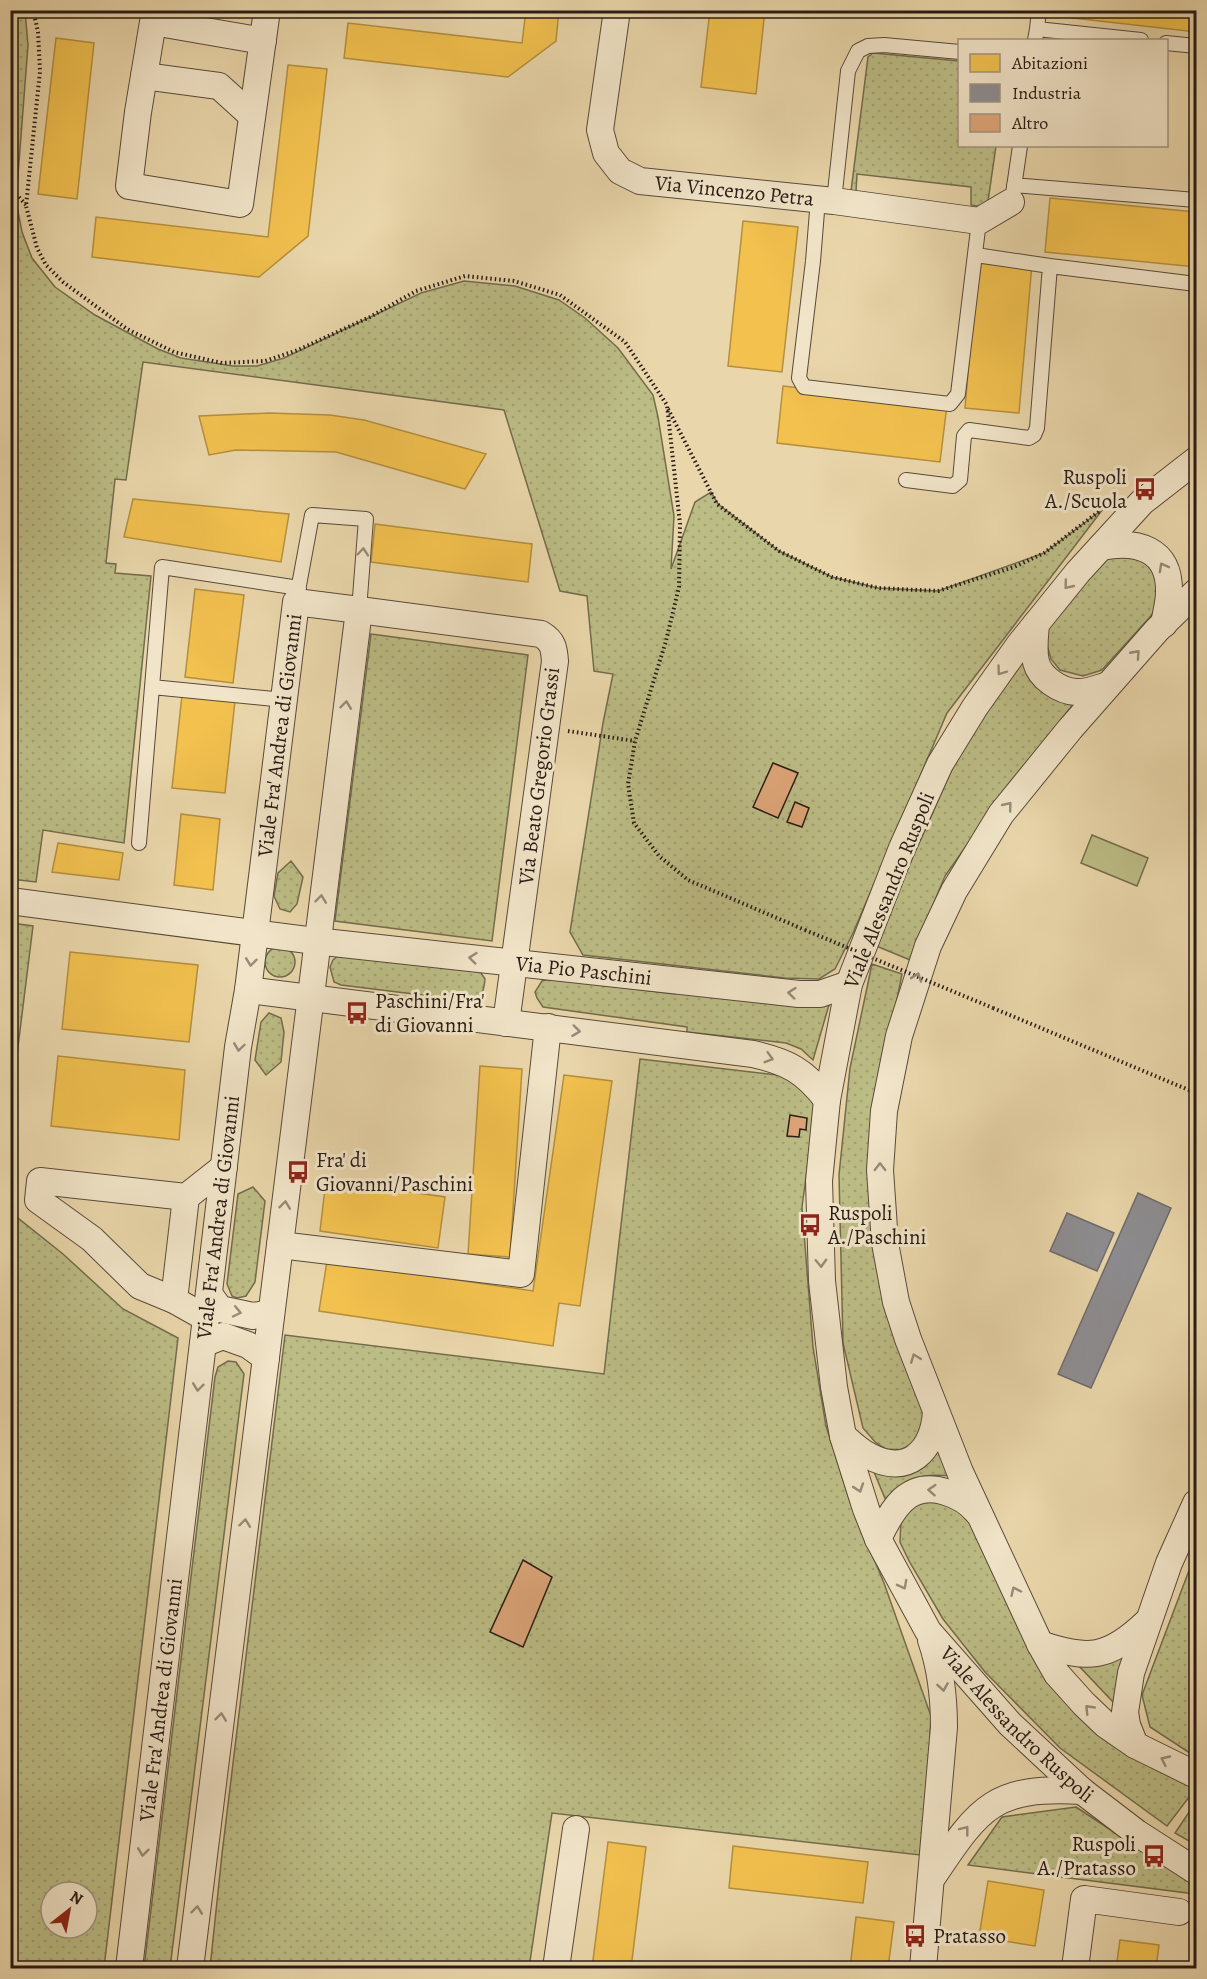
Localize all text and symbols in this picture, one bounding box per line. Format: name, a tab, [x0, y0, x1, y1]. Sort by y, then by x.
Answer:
legend	[958, 39, 1168, 147]
text: Abitazioni	[1011, 51, 1088, 75]
text: Industria	[1012, 81, 1082, 105]
text: Altro	[1011, 111, 1048, 135]
street label: Via Vincenzo Petra	[652, 169, 815, 213]
place label: Ruspoli A./Scuola	[1044, 463, 1127, 515]
bus stop icon: Ruspoli A./Scuola	[1132, 476, 1158, 502]
one-way arrow	[357, 548, 370, 557]
one-way arrow	[1159, 563, 1170, 573]
one-way arrow	[1064, 578, 1075, 589]
street label: Viale Fra' Andrea di Giovanni	[250, 612, 308, 859]
one-way arrow	[1129, 650, 1140, 661]
one-way arrow	[997, 664, 1008, 675]
street label: Via Beato Gregorio Grassi	[512, 665, 566, 887]
one-way arrow	[340, 701, 352, 710]
street label: Viale Alessandro Ruspoli	[836, 788, 941, 993]
one-way arrow	[1001, 801, 1012, 812]
one-way arrow	[314, 894, 326, 903]
street label: Via Pio Paschini	[513, 949, 653, 992]
one-way arrow	[469, 952, 478, 965]
one-way arrow	[245, 957, 258, 966]
one-way arrow	[910, 972, 923, 983]
place label: Paschini/Fra' di Giovanni	[375, 987, 485, 1039]
one-way arrow	[788, 987, 797, 1000]
bus stop icon: Paschini/Fra' di Giovanni	[344, 1000, 370, 1026]
one-way arrow	[572, 1024, 581, 1037]
one-way arrow	[233, 1043, 245, 1052]
one-way arrow	[763, 1051, 774, 1063]
street label: Viale Fra' Andrea di Giovanni	[189, 1094, 246, 1341]
place label: Fra' di Giovanni/Paschini	[316, 1146, 473, 1198]
bus stop icon: Fra' di Giovanni/Paschini	[285, 1159, 311, 1185]
one-way arrow	[874, 1163, 886, 1172]
place label: Ruspoli A./Paschini	[827, 1199, 927, 1251]
one-way arrow	[278, 1200, 291, 1209]
bus stop icon: Ruspoli A./Paschini	[797, 1212, 823, 1238]
one-way arrow	[815, 1259, 828, 1268]
one-way arrow	[231, 1305, 241, 1318]
one-way arrow	[910, 1353, 922, 1364]
one-way arrow	[192, 1382, 205, 1392]
one-way arrow	[851, 1482, 864, 1493]
one-way arrow	[927, 1483, 936, 1496]
one-way arrow	[239, 1519, 251, 1528]
street label: Viale Fra' Andrea di Giovanni	[132, 1577, 189, 1824]
one-way arrow	[896, 1579, 907, 1589]
one-way arrow	[1011, 1587, 1023, 1598]
street label: Viale Alessandro Ruspoli	[933, 1639, 1100, 1809]
one-way arrow	[936, 1683, 948, 1692]
one-way arrow	[1085, 1706, 1096, 1716]
one-way arrow	[215, 1712, 227, 1721]
one-way arrow	[1161, 1756, 1172, 1768]
one-way arrow	[958, 1826, 969, 1837]
place label: Ruspoli A./Pratasso	[1036, 1830, 1136, 1882]
bus stop icon: Ruspoli A./Pratasso	[1141, 1843, 1167, 1869]
one-way arrow	[137, 1847, 150, 1856]
north arrow	[39, 1880, 99, 1940]
text: N	[66, 1886, 87, 1911]
one-way arrow	[191, 1906, 203, 1915]
place label: Pratasso	[933, 1922, 1006, 1950]
bus stop icon: Pratasso	[902, 1923, 928, 1949]

